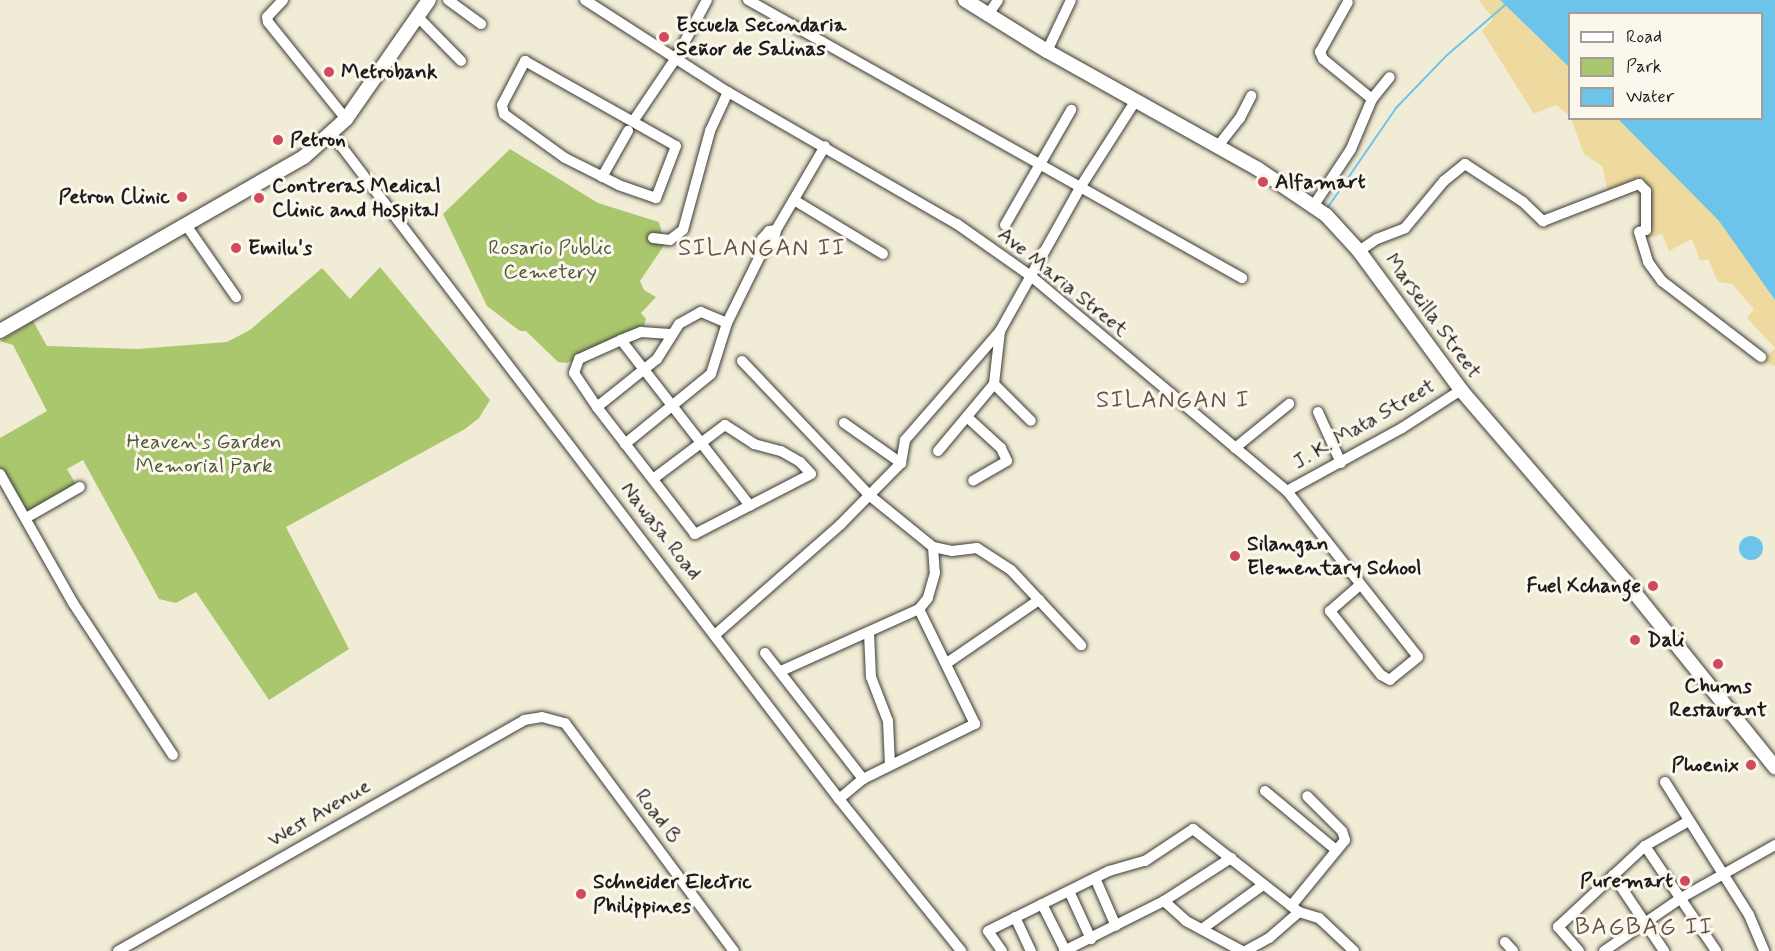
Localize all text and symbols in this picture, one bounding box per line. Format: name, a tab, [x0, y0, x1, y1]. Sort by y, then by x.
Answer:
place label: Escuela Secondaria Señor de Salinas	[676, 12, 848, 62]
legend	[1568, 12, 1763, 120]
text: Road	[1626, 25, 1662, 49]
marker: Escuela Secondaria Señor de Salinas	[657, 30, 671, 44]
text: Park	[1626, 55, 1662, 79]
place label: Metrobank	[341, 59, 437, 85]
marker: Metrobank	[322, 65, 336, 79]
text: Water	[1626, 85, 1674, 109]
place label: Petron	[290, 127, 346, 153]
marker: Petron	[271, 133, 285, 147]
place label: Alfamart	[1275, 169, 1366, 195]
place label: Contreras Medical Clinic and Hospital	[272, 173, 442, 223]
marker: Alfamart	[1256, 175, 1270, 189]
place label: Petron Clinic	[56, 184, 170, 210]
marker: Contreras Medical Clinic and Hospital	[250, 189, 268, 207]
marker: Petron Clinic	[175, 190, 189, 204]
street label: Ave Maria Street	[993, 222, 1133, 342]
place label: Emilu's	[248, 235, 312, 261]
park label: Rosario Public Cemetery	[487, 235, 613, 285]
district label: SILANGAN II	[679, 235, 845, 263]
marker: Emilu's	[229, 241, 243, 255]
street label: Marseilla Street	[1379, 249, 1487, 383]
street label: J. K. Mata Street	[1289, 373, 1439, 475]
district label: SILANGAN I	[1097, 387, 1249, 415]
park label: Heaven's Garden Memorial Park	[127, 429, 281, 479]
street label: Nawasa Road	[615, 477, 707, 585]
place label: Silangan Elementary School	[1247, 531, 1422, 581]
marker: Silangan Elementary School	[1228, 549, 1242, 563]
place label: Fuel Xchange	[1526, 573, 1641, 599]
marker: Fuel Xchange	[1646, 579, 1660, 593]
place label: Dali	[1647, 627, 1685, 653]
marker: Dali	[1628, 633, 1642, 647]
marker: Chums Restaurant	[1711, 657, 1725, 671]
place label: Chums Restaurant	[1669, 673, 1767, 723]
place label: Phoenix	[1671, 752, 1739, 778]
marker: Phoenix	[1744, 758, 1758, 772]
street label: West Avenue	[263, 773, 375, 853]
street label: Road B	[630, 784, 686, 848]
place label: Puremart	[1580, 868, 1673, 894]
place label: Schneider Electric Philippines	[593, 869, 750, 919]
marker: Puremart	[1678, 874, 1692, 888]
marker: Schneider Electric Philippines	[574, 887, 588, 901]
district label: BAGBAG II	[1574, 914, 1714, 942]

